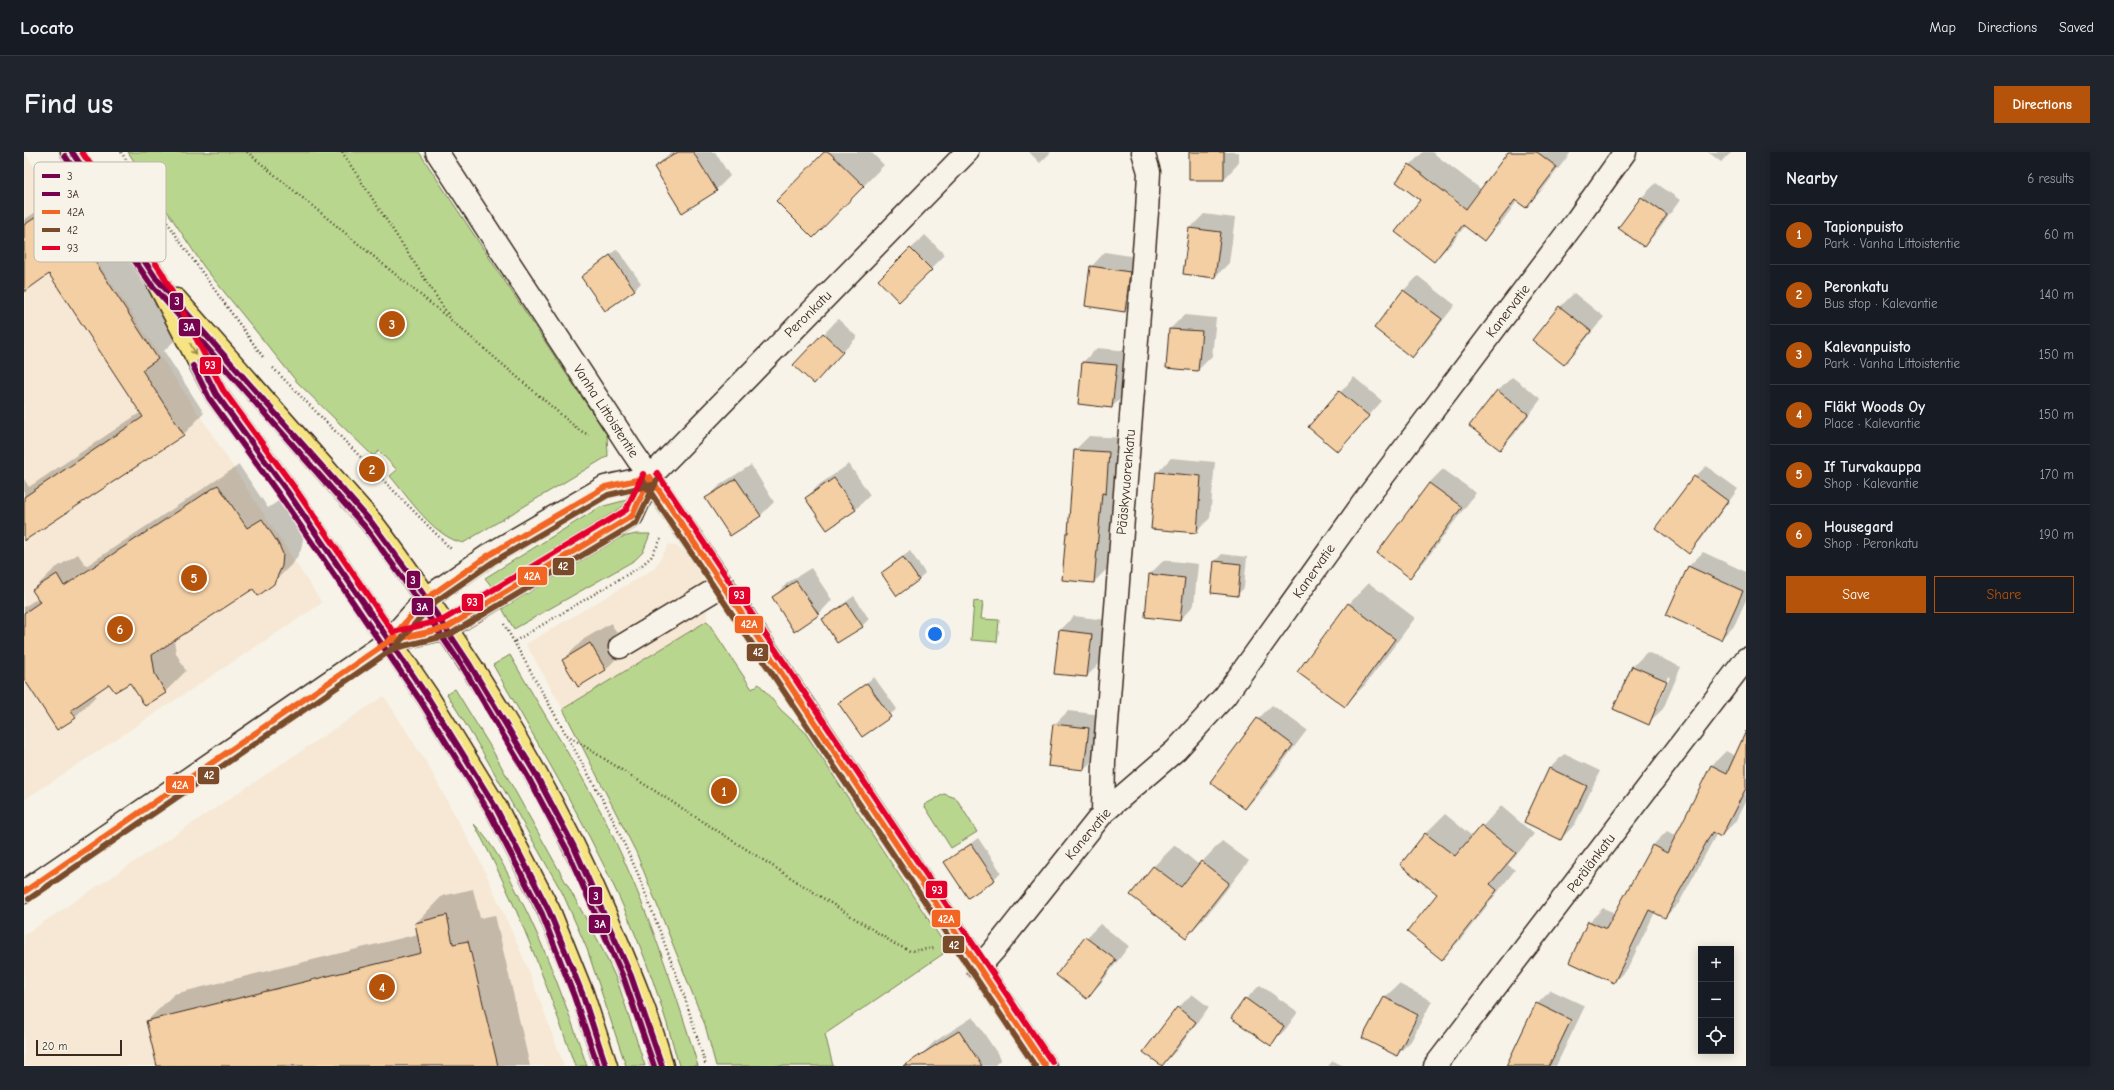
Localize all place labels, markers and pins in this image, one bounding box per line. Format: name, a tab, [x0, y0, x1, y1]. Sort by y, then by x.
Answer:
pin: 3	[379, 309, 405, 339]
pin: 2	[359, 454, 385, 484]
pin: 5	[181, 563, 207, 593]
pin: 6	[107, 614, 133, 644]
pin: 1	[711, 776, 737, 806]
pin: 4	[369, 972, 395, 1002]

